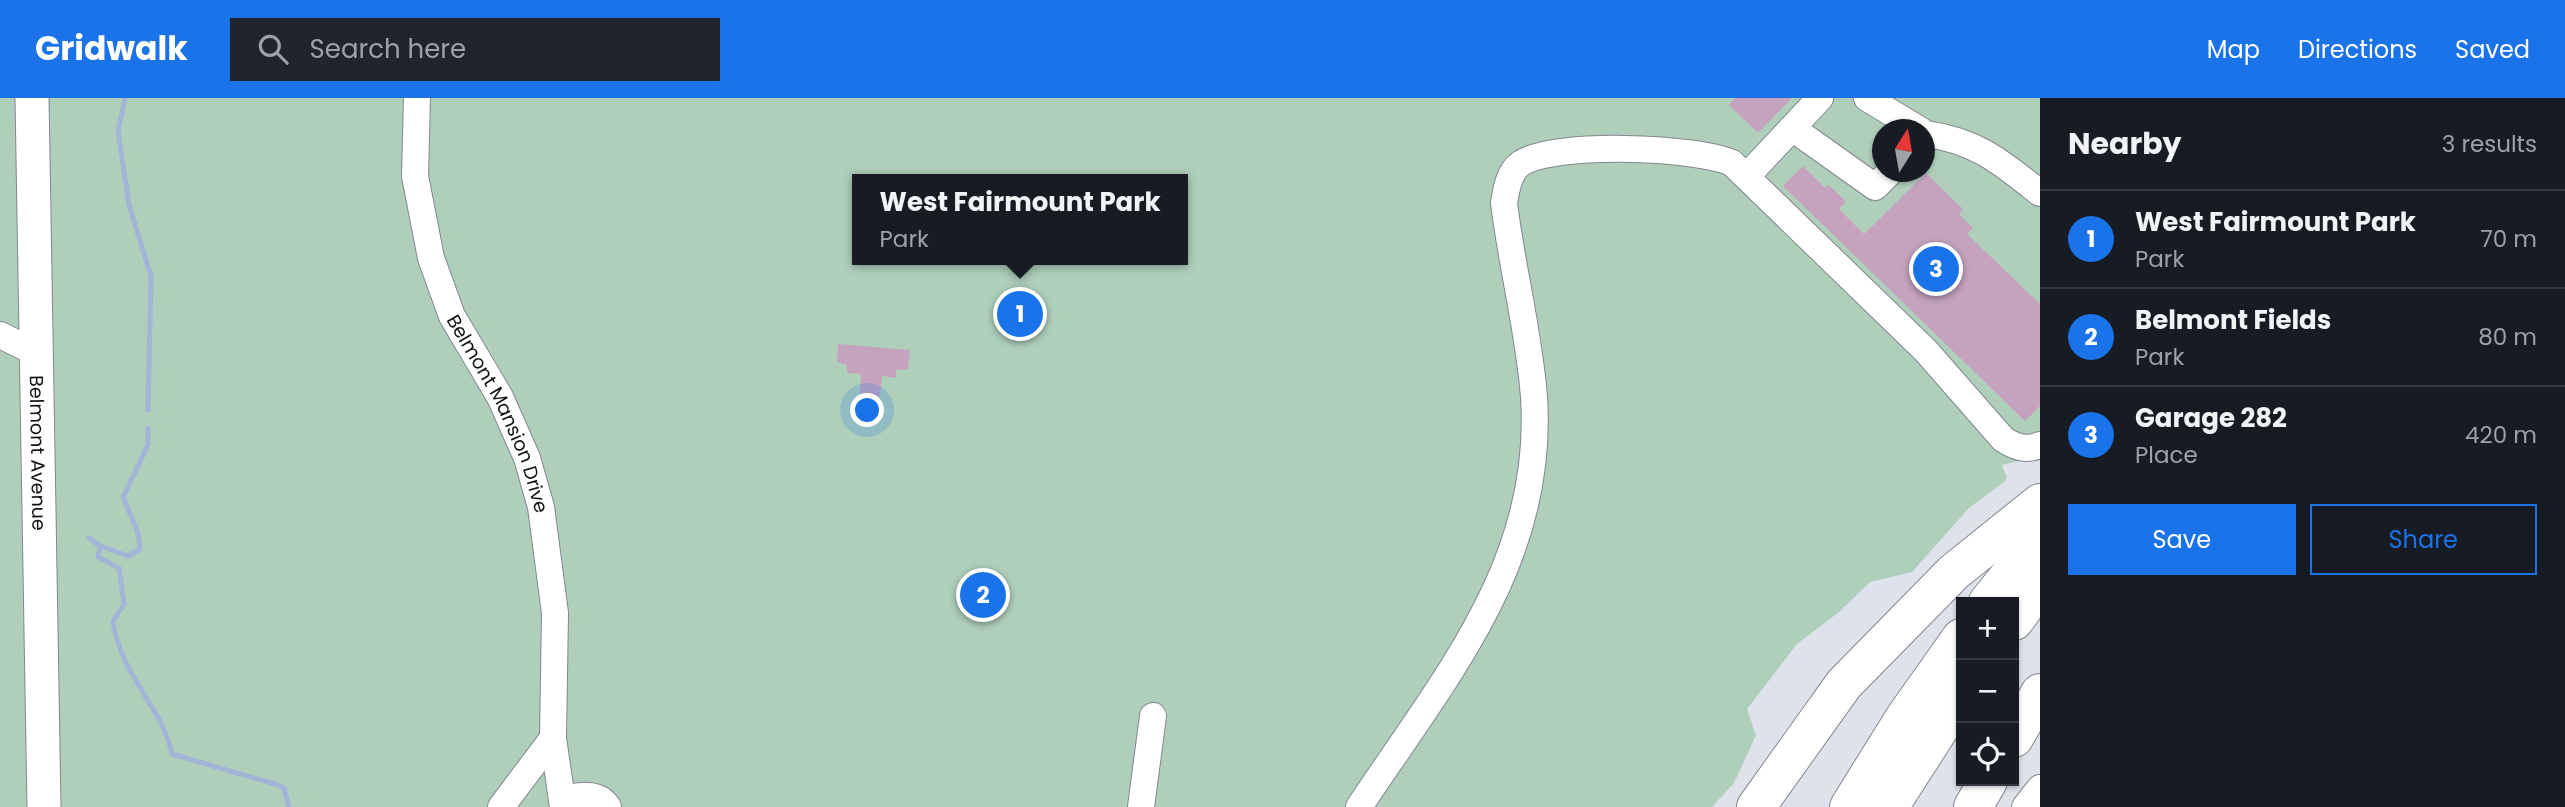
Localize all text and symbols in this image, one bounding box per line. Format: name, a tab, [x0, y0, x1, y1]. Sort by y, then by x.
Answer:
search box	[230, 18, 720, 81]
text: Gridwalk	[35, 25, 188, 72]
icon: search	[254, 30, 292, 68]
text: Search here	[310, 31, 466, 67]
text: Map	[2207, 33, 2260, 66]
text: Directions	[2298, 33, 2417, 66]
text: Saved	[2455, 33, 2530, 66]
north arrow	[1872, 119, 1935, 182]
text: Nearby	[2068, 122, 2182, 165]
text: 3 results	[2442, 128, 2537, 160]
popup	[852, 174, 1188, 265]
text: West Fairmount Park	[880, 184, 1160, 220]
text: West Fairmount Park	[2135, 204, 2416, 240]
text: Park	[880, 223, 929, 255]
text: 1	[2087, 223, 2095, 255]
text: 70 m	[2480, 223, 2537, 255]
pin: 3	[1913, 243, 1959, 295]
text: Park	[2135, 243, 2184, 275]
pin: 1	[997, 288, 1043, 340]
text: Belmont Fields	[2135, 302, 2331, 338]
street label: Belmont Mansion Drive	[440, 310, 555, 516]
text: 2	[2084, 321, 2098, 353]
text: 80 m	[2478, 321, 2537, 353]
text: Park	[2135, 341, 2184, 373]
street label: Belmont Avenue	[23, 375, 52, 531]
your location	[850, 393, 884, 427]
text: Garage 282	[2135, 400, 2287, 436]
text: 3	[2084, 419, 2098, 451]
text: 420 m	[2465, 419, 2537, 451]
text: Place	[2135, 439, 2198, 471]
button: Save	[2068, 504, 2296, 575]
button: Share	[2310, 504, 2537, 575]
pin: 2	[960, 569, 1006, 621]
map controls	[1956, 597, 2019, 786]
button: +	[1956, 597, 2019, 660]
button: −	[1956, 660, 2019, 723]
button: locate	[1956, 723, 2019, 786]

